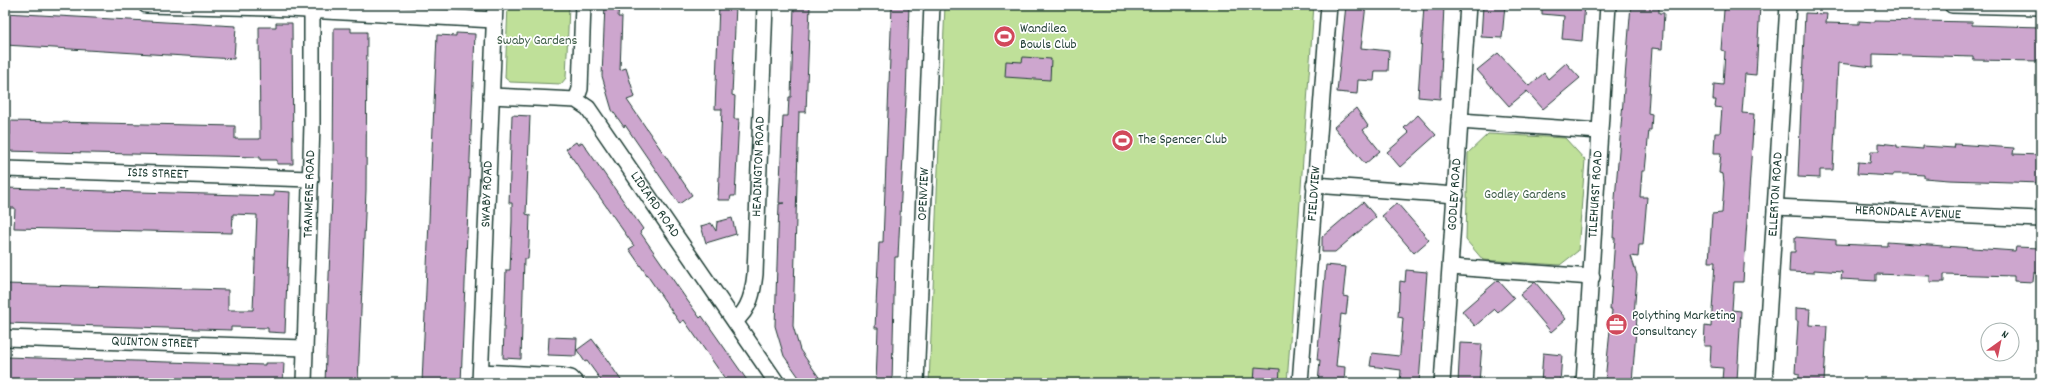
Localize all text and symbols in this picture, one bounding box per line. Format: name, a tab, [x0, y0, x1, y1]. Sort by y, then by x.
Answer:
place label: Wandilea Bowls Club	[1020, 19, 1077, 55]
sports icon: Wandilea Bowls Club	[991, 24, 1017, 50]
park label: Swaby Gardens	[497, 31, 577, 51]
street label: HEADINGTON ROAD	[747, 116, 771, 217]
sports icon: The Spencer Club	[1109, 127, 1135, 153]
place label: The Spencer Club	[1138, 130, 1227, 150]
street label: TRANMERE ROAD	[298, 150, 321, 238]
street label: TILEHURST ROAD	[1583, 150, 1609, 239]
street label: ELLERTON ROAD	[1763, 152, 1789, 237]
street label: GODLEY ROAD	[1443, 158, 1467, 231]
street label: SWABY ROAD	[476, 160, 499, 228]
street label: ISIS STREET	[127, 163, 189, 185]
street label: FIELDVIEW	[1302, 164, 1327, 222]
street label: OPENVIEW	[913, 166, 935, 221]
street label: LIDIARD ROAD	[625, 168, 684, 242]
park label: Godley Gardens	[1484, 185, 1566, 205]
street label: HERONDALE AVENUE	[1854, 201, 1962, 225]
place label: Polything Marketing Consultancy	[1632, 306, 1736, 342]
office icon: Polything Marketing Consultancy	[1604, 311, 1630, 337]
north arrow	[1980, 322, 2020, 362]
text: N	[1998, 327, 2011, 344]
street label: QUINTON STREET	[111, 332, 199, 354]

